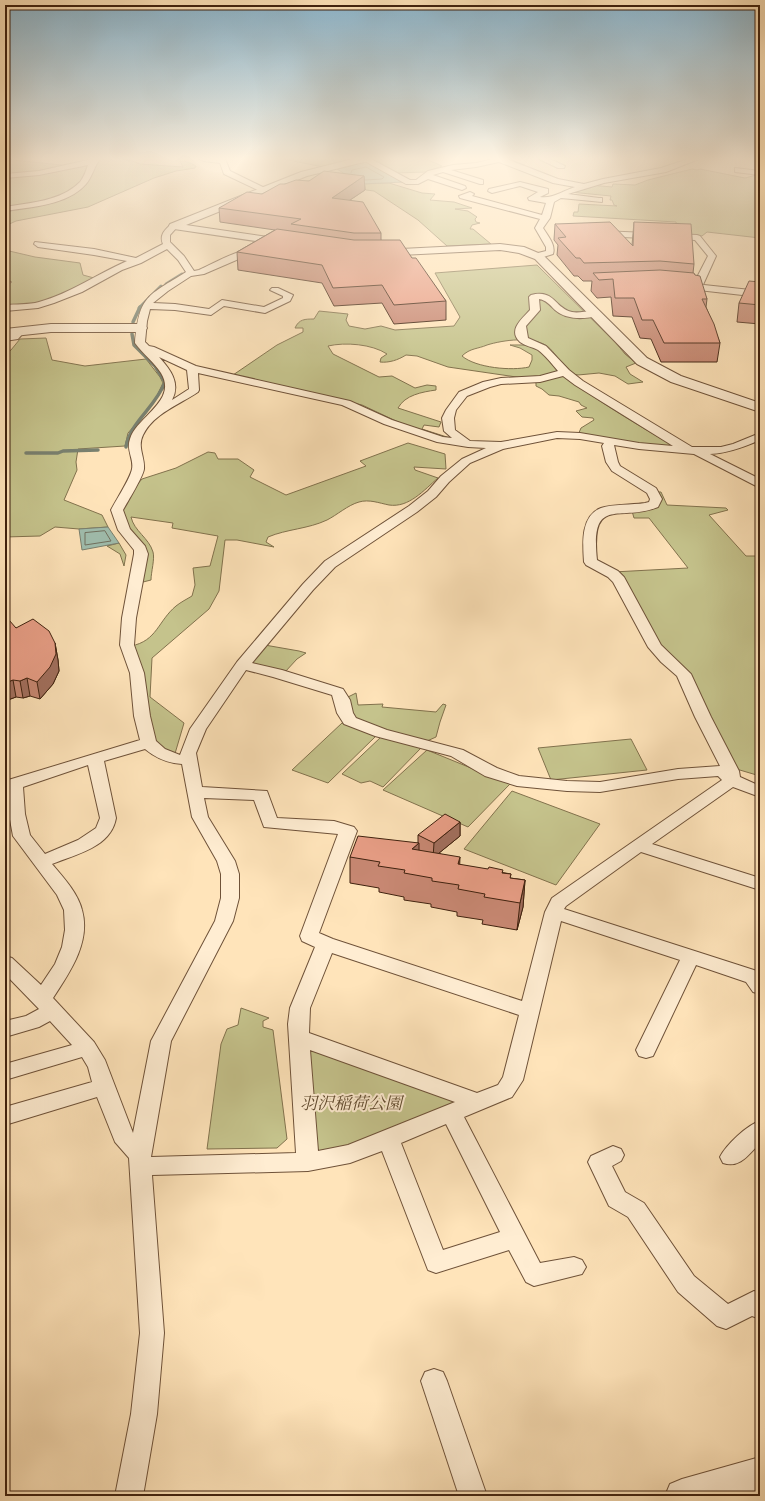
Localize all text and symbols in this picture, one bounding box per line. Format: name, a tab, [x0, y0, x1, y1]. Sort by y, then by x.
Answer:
park label: 羽沢稲荷公園	[300, 1094, 405, 1113]

